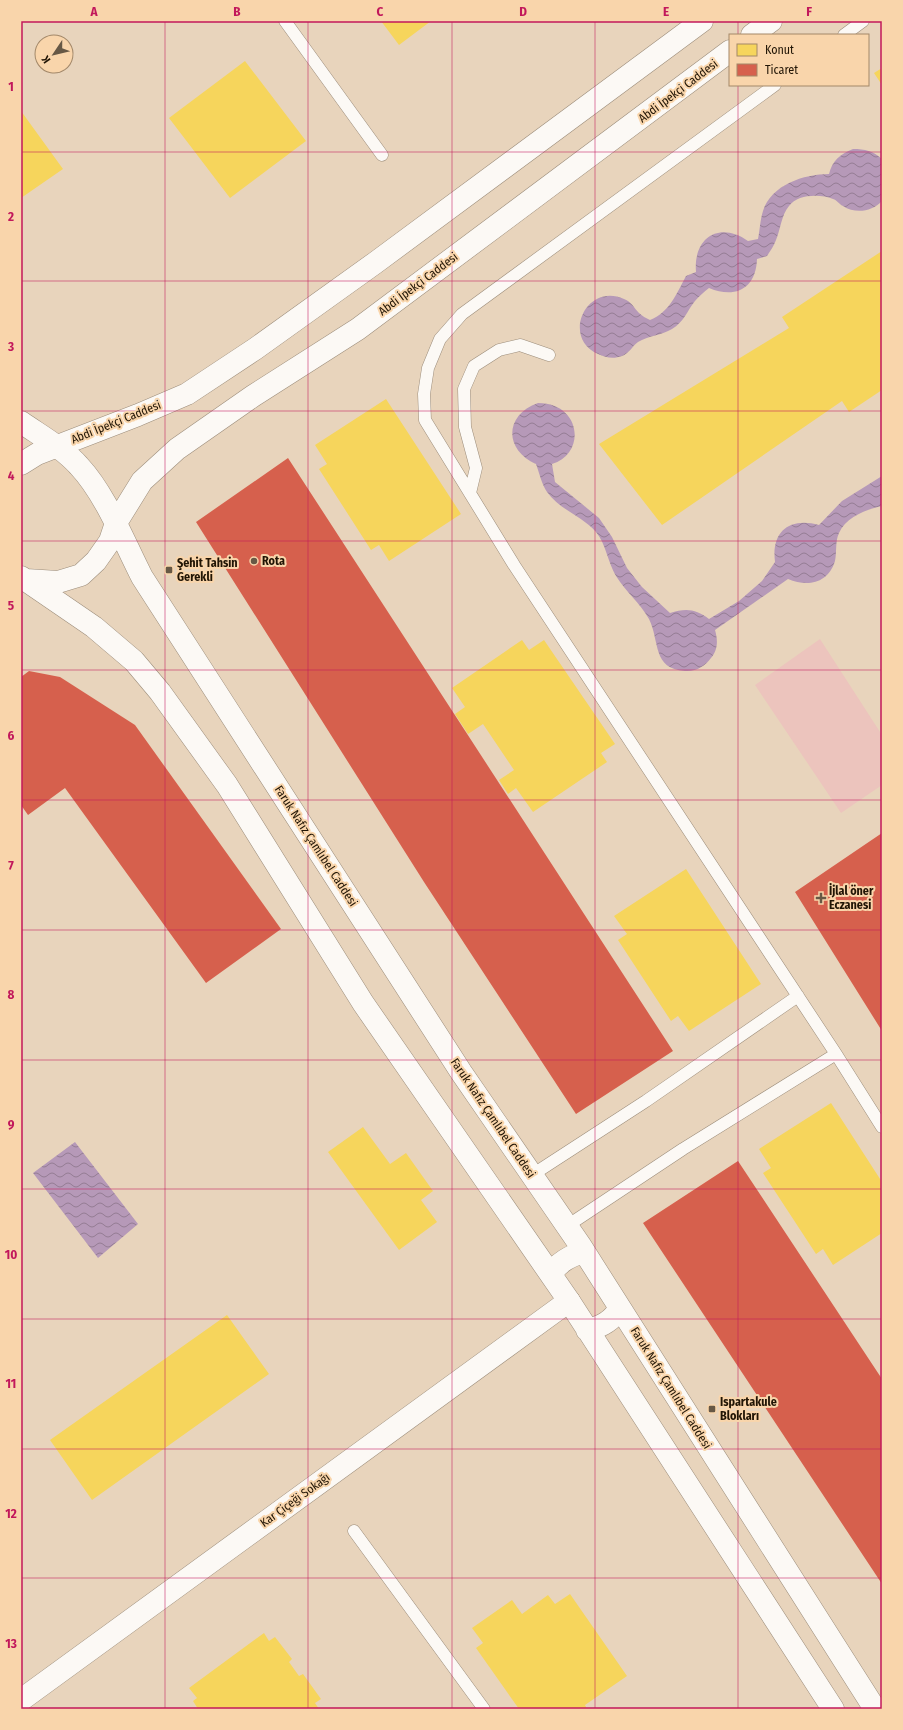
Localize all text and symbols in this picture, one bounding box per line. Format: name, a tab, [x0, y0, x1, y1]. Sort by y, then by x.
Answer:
text: A	[89, 4, 98, 19]
text: B	[233, 4, 241, 19]
text: C	[377, 4, 384, 19]
text: D	[519, 4, 527, 19]
text: E	[663, 4, 669, 19]
text: F	[806, 4, 812, 19]
north arrow	[34, 34, 74, 74]
legend	[729, 34, 869, 86]
text: Konut	[765, 43, 794, 57]
text: K	[39, 53, 53, 66]
street label: Abdi İpekçi Caddesi	[635, 56, 720, 125]
text: Ticaret	[765, 63, 798, 77]
text: 1	[8, 79, 14, 94]
text: 2	[7, 209, 14, 224]
street label: Abdi İpekçi Caddesi	[375, 249, 460, 318]
text: 3	[7, 339, 14, 354]
street label: Abdi İpekçi Caddesi	[69, 397, 163, 446]
text: 4	[8, 468, 15, 483]
place label: Rota	[262, 554, 285, 568]
place label: Şehit Tahsin Gerekli	[177, 556, 238, 584]
marker: Rota	[249, 556, 259, 566]
marker: Şehit Tahsin Gerekli	[164, 565, 174, 575]
text: 5	[8, 598, 14, 613]
text: 6	[8, 728, 15, 743]
street label: Faruk Nafız Çamlıbel Caddesi	[272, 783, 360, 909]
text: 7	[8, 858, 14, 873]
place label: İjlal öner Eczanesi	[829, 883, 874, 912]
marker: İjlal öner Eczanesi	[816, 893, 826, 903]
text: 8	[8, 987, 15, 1002]
street label: Faruk Nafız Çamlıbel Caddesi	[448, 1056, 538, 1180]
text: 9	[8, 1117, 15, 1132]
text: 10	[5, 1247, 17, 1262]
street label: Faruk Nafız Çamlıbel Caddesi	[628, 1324, 714, 1452]
text: 11	[6, 1376, 16, 1391]
place label: Ispartakule Blokları	[720, 1395, 777, 1423]
marker: Ispartakule Blokları	[707, 1404, 717, 1414]
street label: Kar Çiçeği Sokağı	[257, 1470, 333, 1530]
text: 12	[5, 1506, 17, 1521]
text: 13	[5, 1636, 17, 1651]

